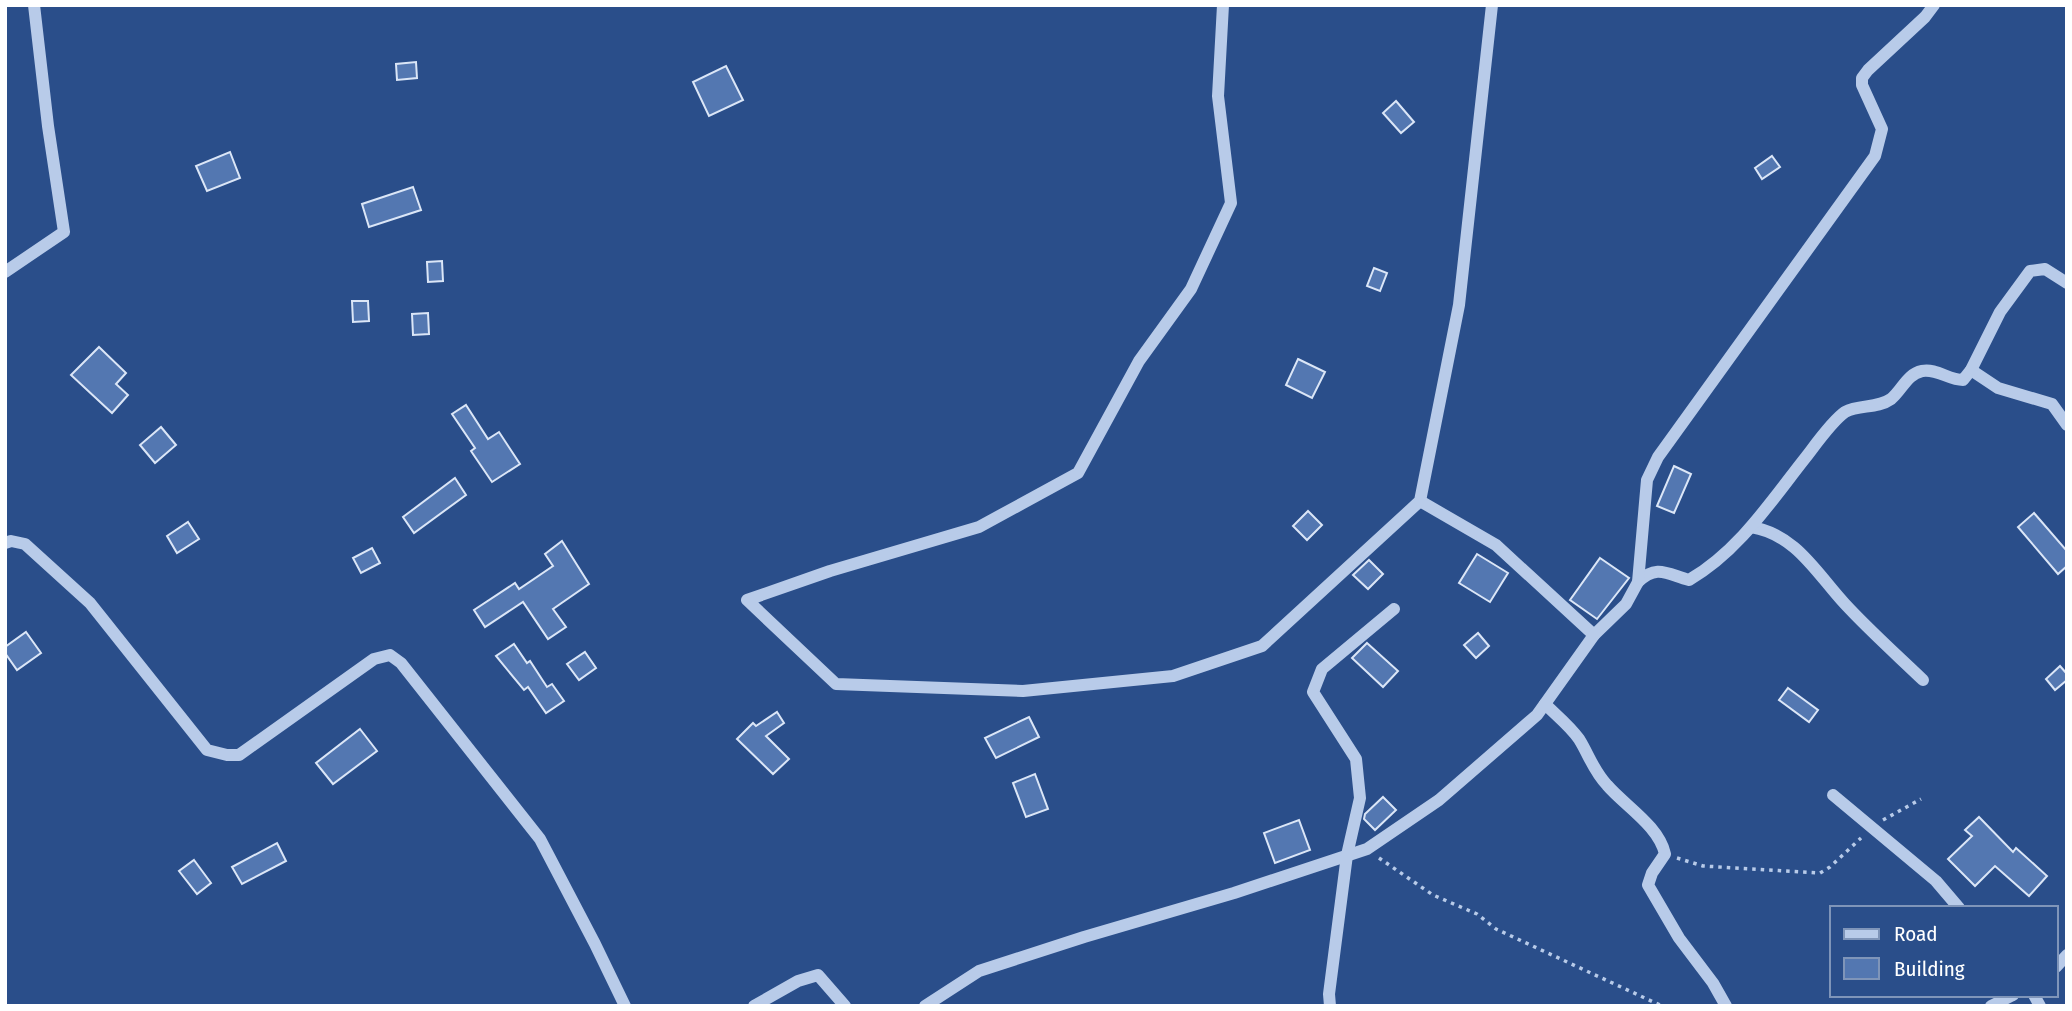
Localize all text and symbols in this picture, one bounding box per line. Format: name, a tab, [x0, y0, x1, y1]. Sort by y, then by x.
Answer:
legend	[1830, 906, 2058, 997]
text: Road	[1894, 921, 1938, 947]
text: Building	[1894, 956, 1965, 982]

